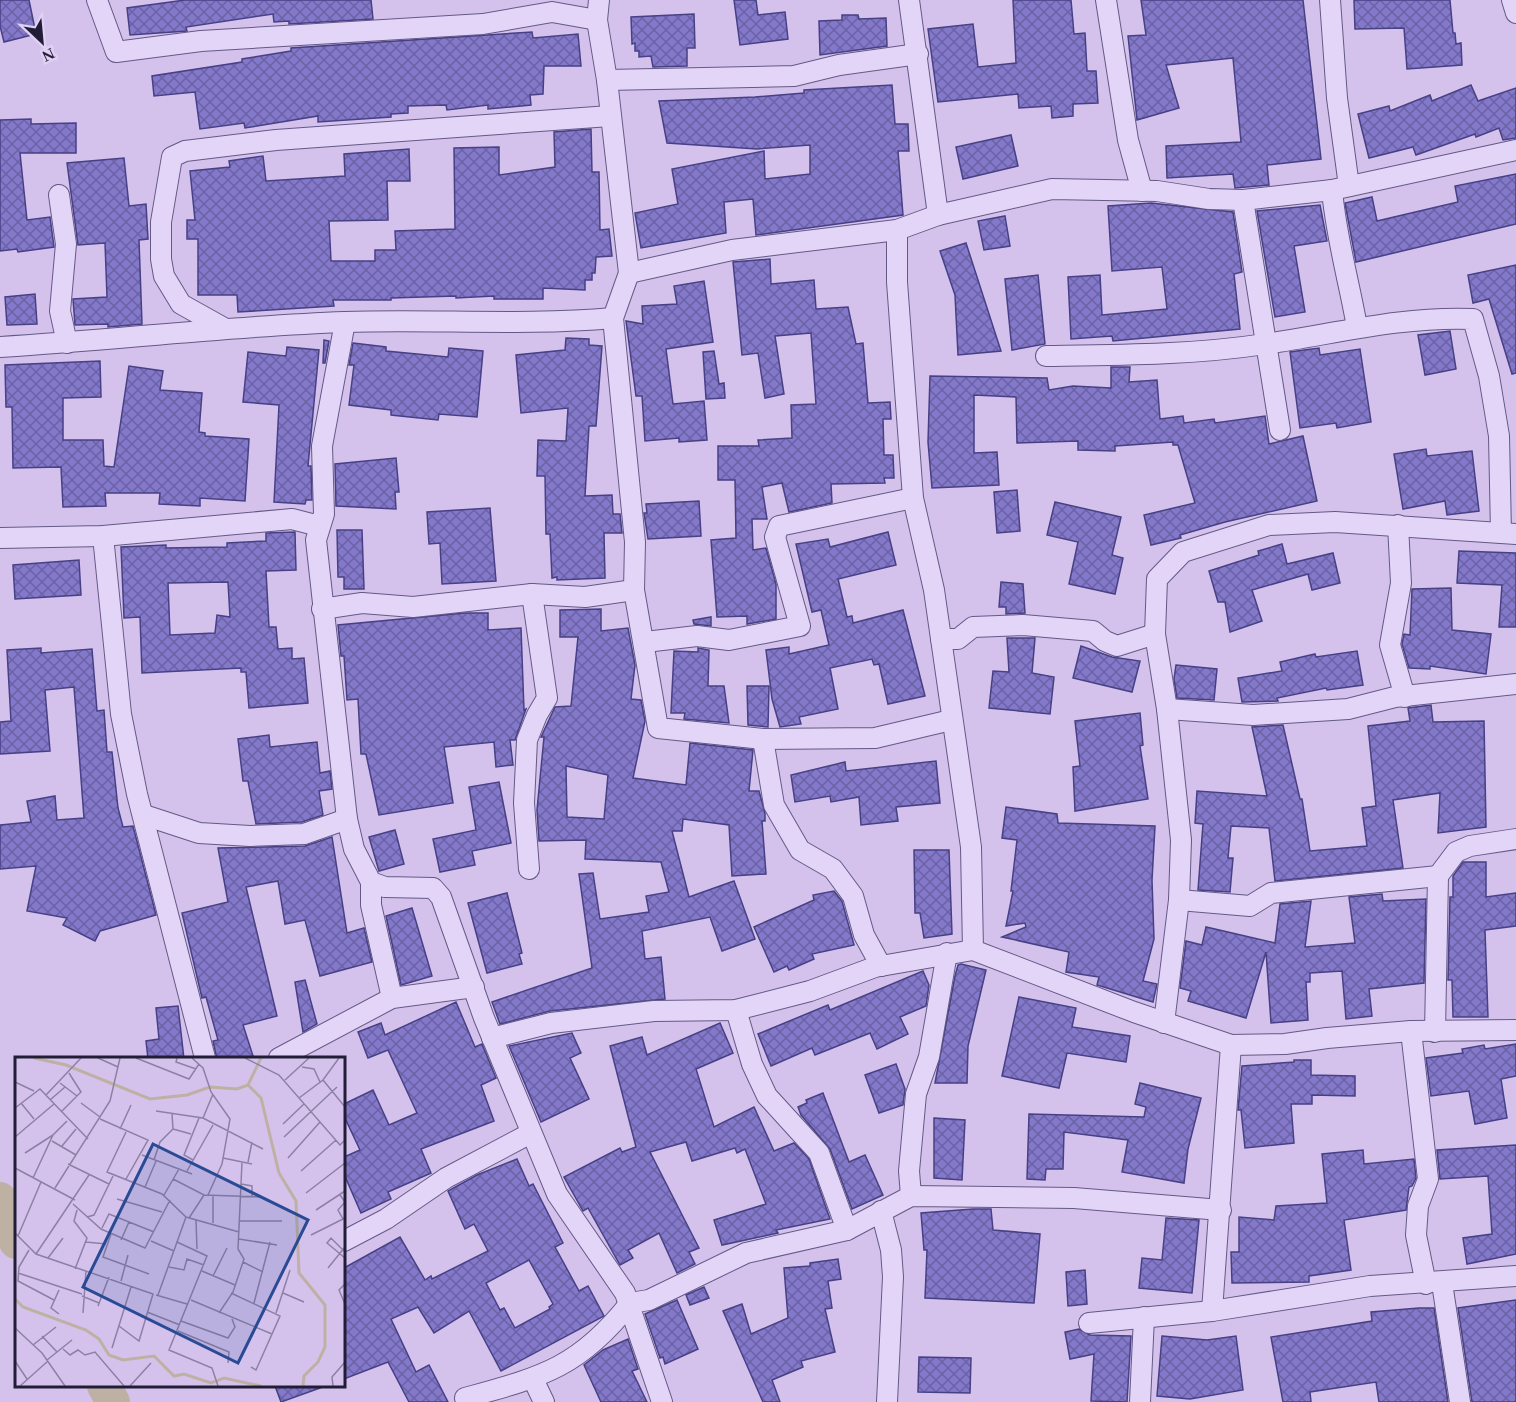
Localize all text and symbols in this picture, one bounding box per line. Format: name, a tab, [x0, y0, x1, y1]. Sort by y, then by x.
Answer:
north arrow	[12, 12, 72, 72]
text: N	[39, 45, 57, 65]
inset map	[15, 1057, 345, 1387]

